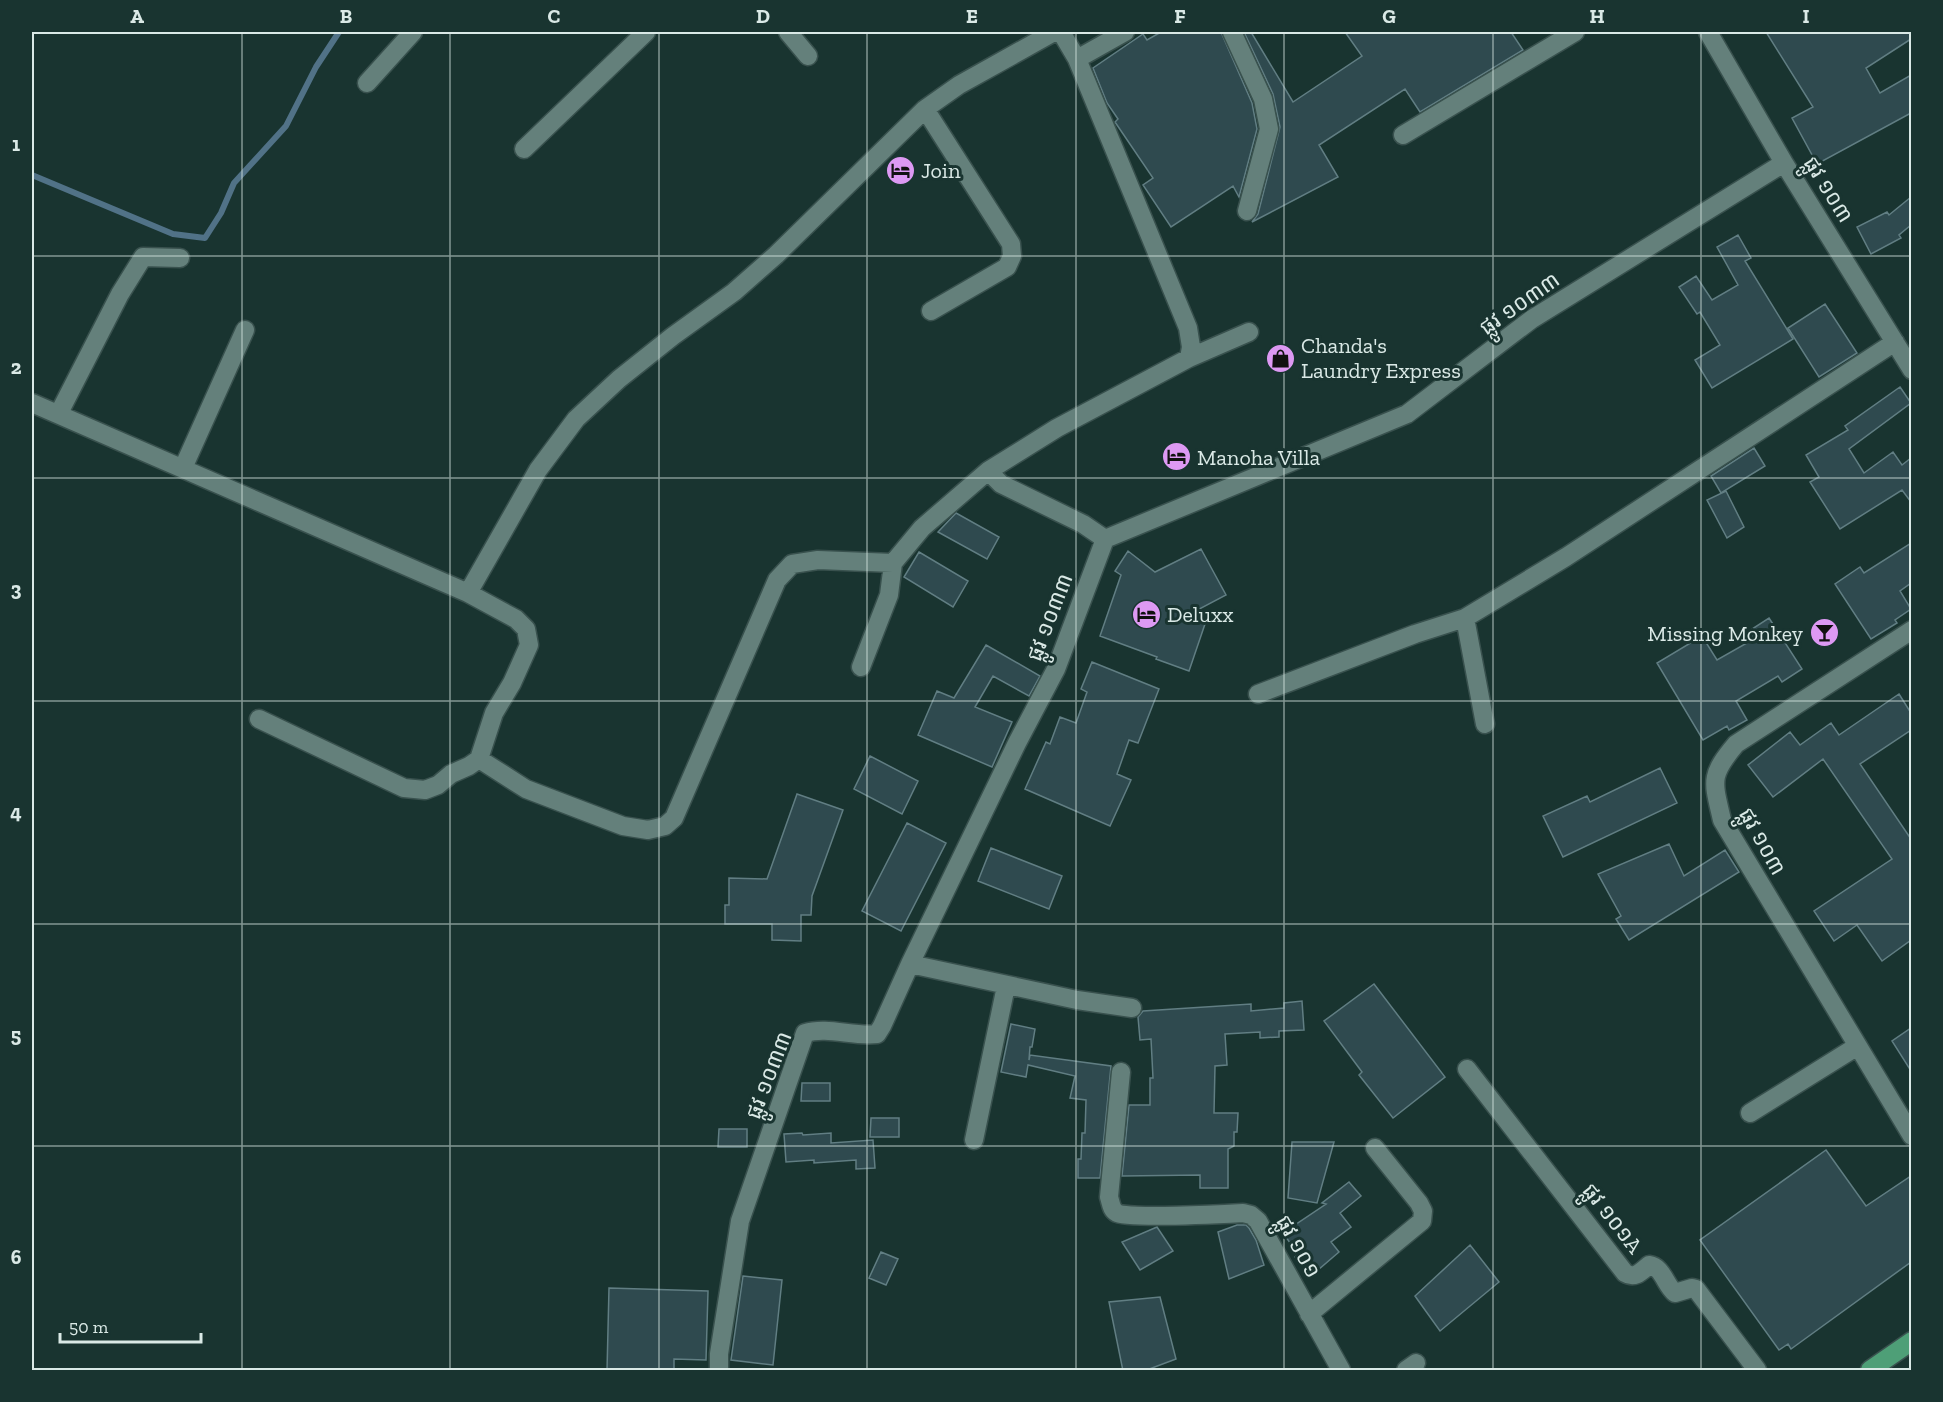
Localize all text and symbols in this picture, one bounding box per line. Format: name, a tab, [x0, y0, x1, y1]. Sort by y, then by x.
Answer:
text: A	[130, 4, 144, 28]
text: B	[340, 4, 352, 28]
text: C	[548, 4, 561, 28]
text: D	[756, 4, 770, 28]
text: E	[966, 4, 978, 28]
text: F	[1174, 4, 1186, 28]
text: G	[1382, 4, 1396, 28]
text: H	[1589, 4, 1605, 28]
text: I	[1802, 4, 1810, 28]
text: 1	[12, 132, 20, 156]
street label: ផ្លូវ ១០៣	[1792, 151, 1859, 231]
hotel icon: Join	[884, 154, 916, 186]
place label: Join	[921, 157, 961, 184]
street label: ផ្លូវ ១០៣៣	[1474, 266, 1568, 346]
place label: Chanda's Laundry Express	[1301, 332, 1461, 384]
shop icon: Chanda's Laundry Express	[1264, 342, 1296, 374]
text: 2	[11, 355, 22, 379]
hotel icon: Manoha Villa	[1160, 441, 1192, 473]
place label: Manoha Villa	[1197, 444, 1321, 471]
street label: ផ្លូវ ១០៣៣	[1020, 569, 1085, 667]
text: 3	[11, 577, 22, 601]
hotel icon: Deluxx	[1130, 598, 1162, 630]
place label: Deluxx	[1167, 601, 1234, 628]
bar icon: Missing Monkey	[1808, 617, 1840, 649]
place label: Missing Monkey	[1647, 620, 1804, 647]
text: 4	[10, 800, 22, 824]
street label: ផ្លូវ ១០៣	[1727, 803, 1792, 883]
text: 5	[11, 1023, 21, 1047]
street label: ផ្លូវ ១០៣៣	[739, 1027, 804, 1125]
street label: ផ្លូវ ១០១A	[1571, 1178, 1649, 1264]
street label: ផ្លូវ ១០១	[1265, 1210, 1327, 1286]
text: 6	[11, 1245, 22, 1269]
scale bar	[60, 1306, 201, 1344]
text: 50 m	[69, 1316, 109, 1338]

